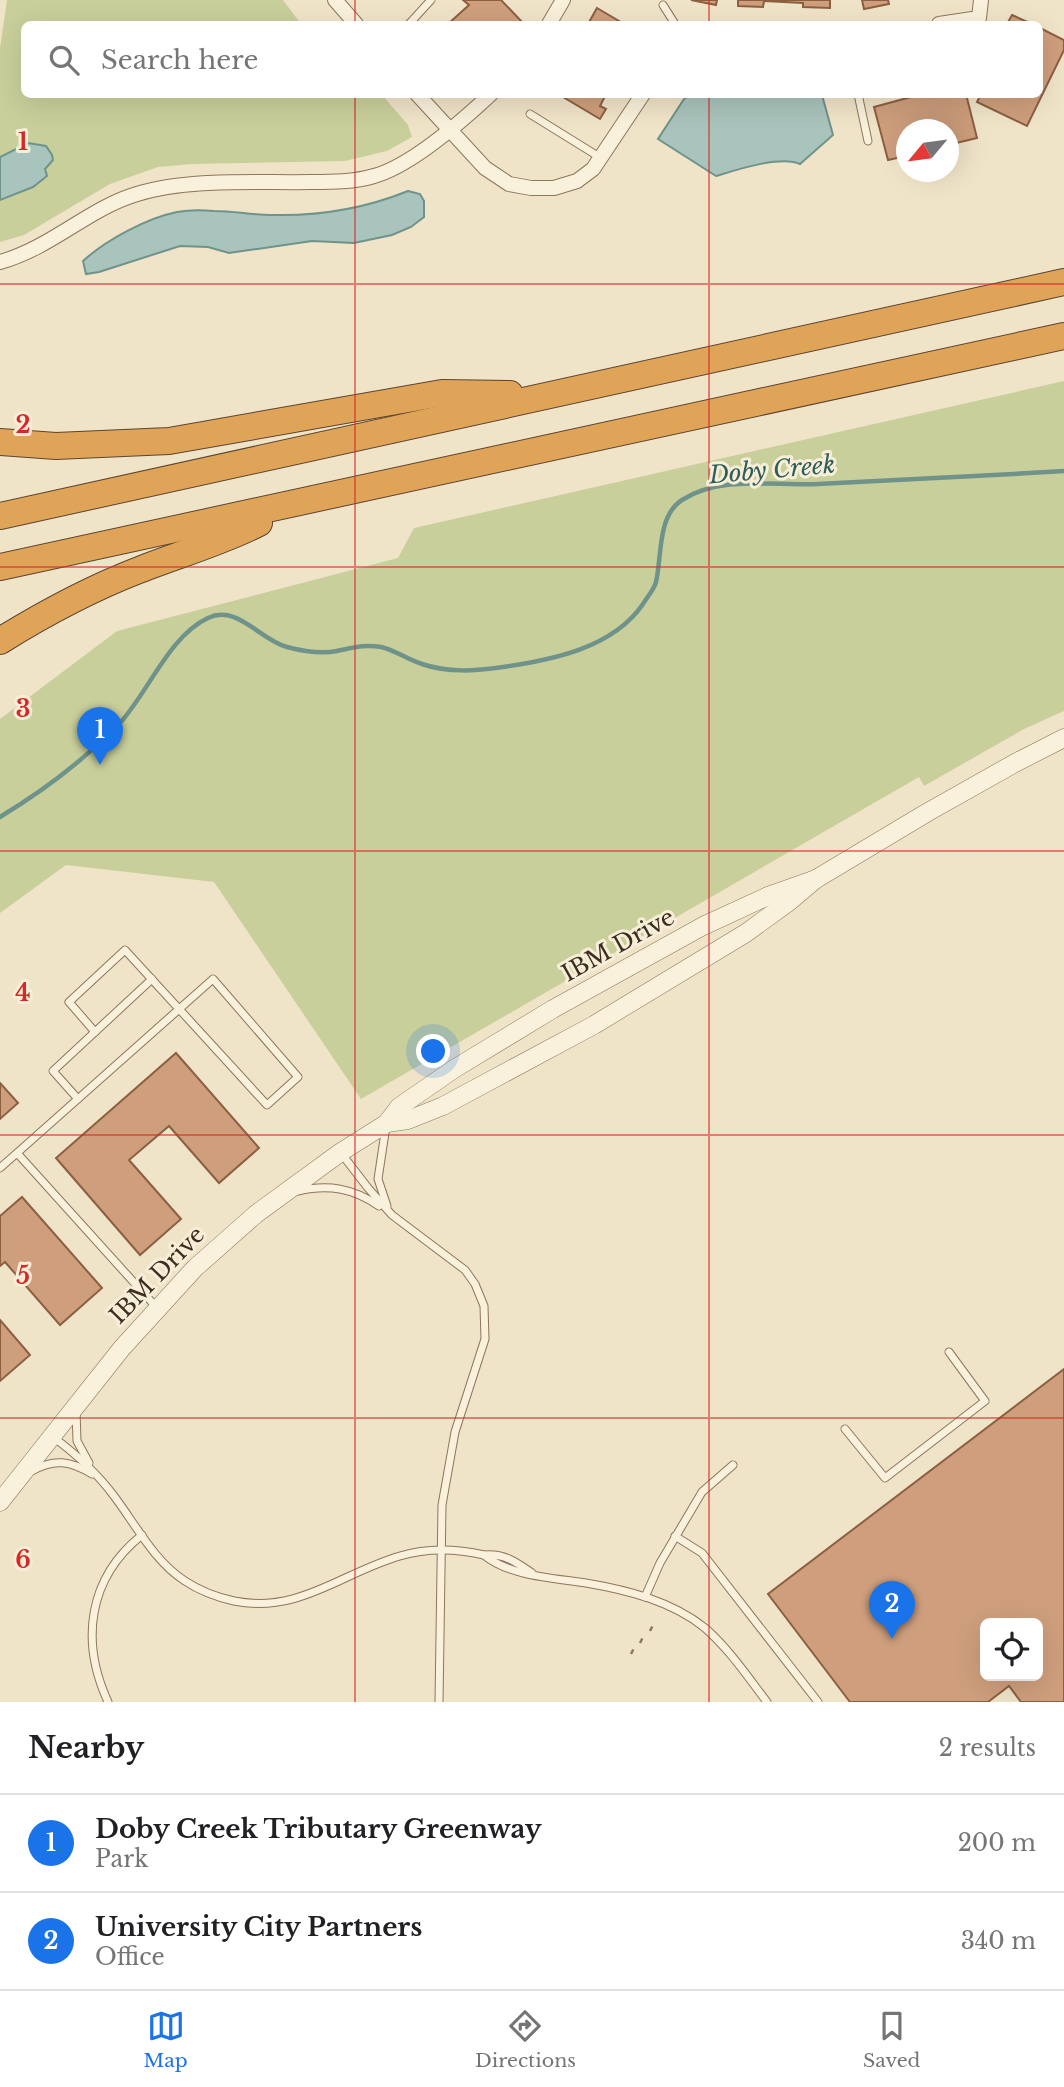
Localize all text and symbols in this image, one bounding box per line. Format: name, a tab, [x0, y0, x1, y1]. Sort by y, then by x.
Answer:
search box	[21, 21, 1043, 98]
icon: search	[45, 41, 83, 79]
text: Search here	[101, 44, 258, 76]
north arrow	[896, 119, 959, 182]
text: 1	[18, 128, 28, 156]
text: 2	[16, 411, 30, 439]
water label: Doby Creek	[707, 450, 836, 490]
text: 3	[16, 695, 30, 723]
pin: 1	[77, 707, 123, 765]
street label: IBM Drive	[557, 903, 679, 987]
text: 4	[15, 979, 31, 1007]
your location	[416, 1034, 450, 1068]
street label: IBM Drive	[104, 1221, 210, 1329]
text: 5	[16, 1262, 30, 1290]
text: 6	[15, 1546, 31, 1574]
pin: 2	[869, 1581, 915, 1639]
map controls	[980, 1618, 1043, 1681]
button: locate	[980, 1618, 1043, 1681]
text: Nearby	[28, 1729, 144, 1766]
text: 2 results	[939, 1734, 1036, 1762]
text: Doby Creek Tributary Greenway	[95, 1813, 542, 1845]
text: 1	[46, 1829, 56, 1857]
text: 200 m	[958, 1829, 1036, 1857]
text: Park	[95, 1845, 148, 1873]
text: University City Partners	[95, 1911, 422, 1943]
text: 2	[44, 1927, 58, 1955]
text: 340 m	[961, 1927, 1036, 1955]
text: Office	[95, 1943, 165, 1971]
tab: Map	[144, 2007, 188, 2072]
tab: Directions	[475, 2007, 576, 2072]
tab: Saved	[863, 2007, 920, 2072]

